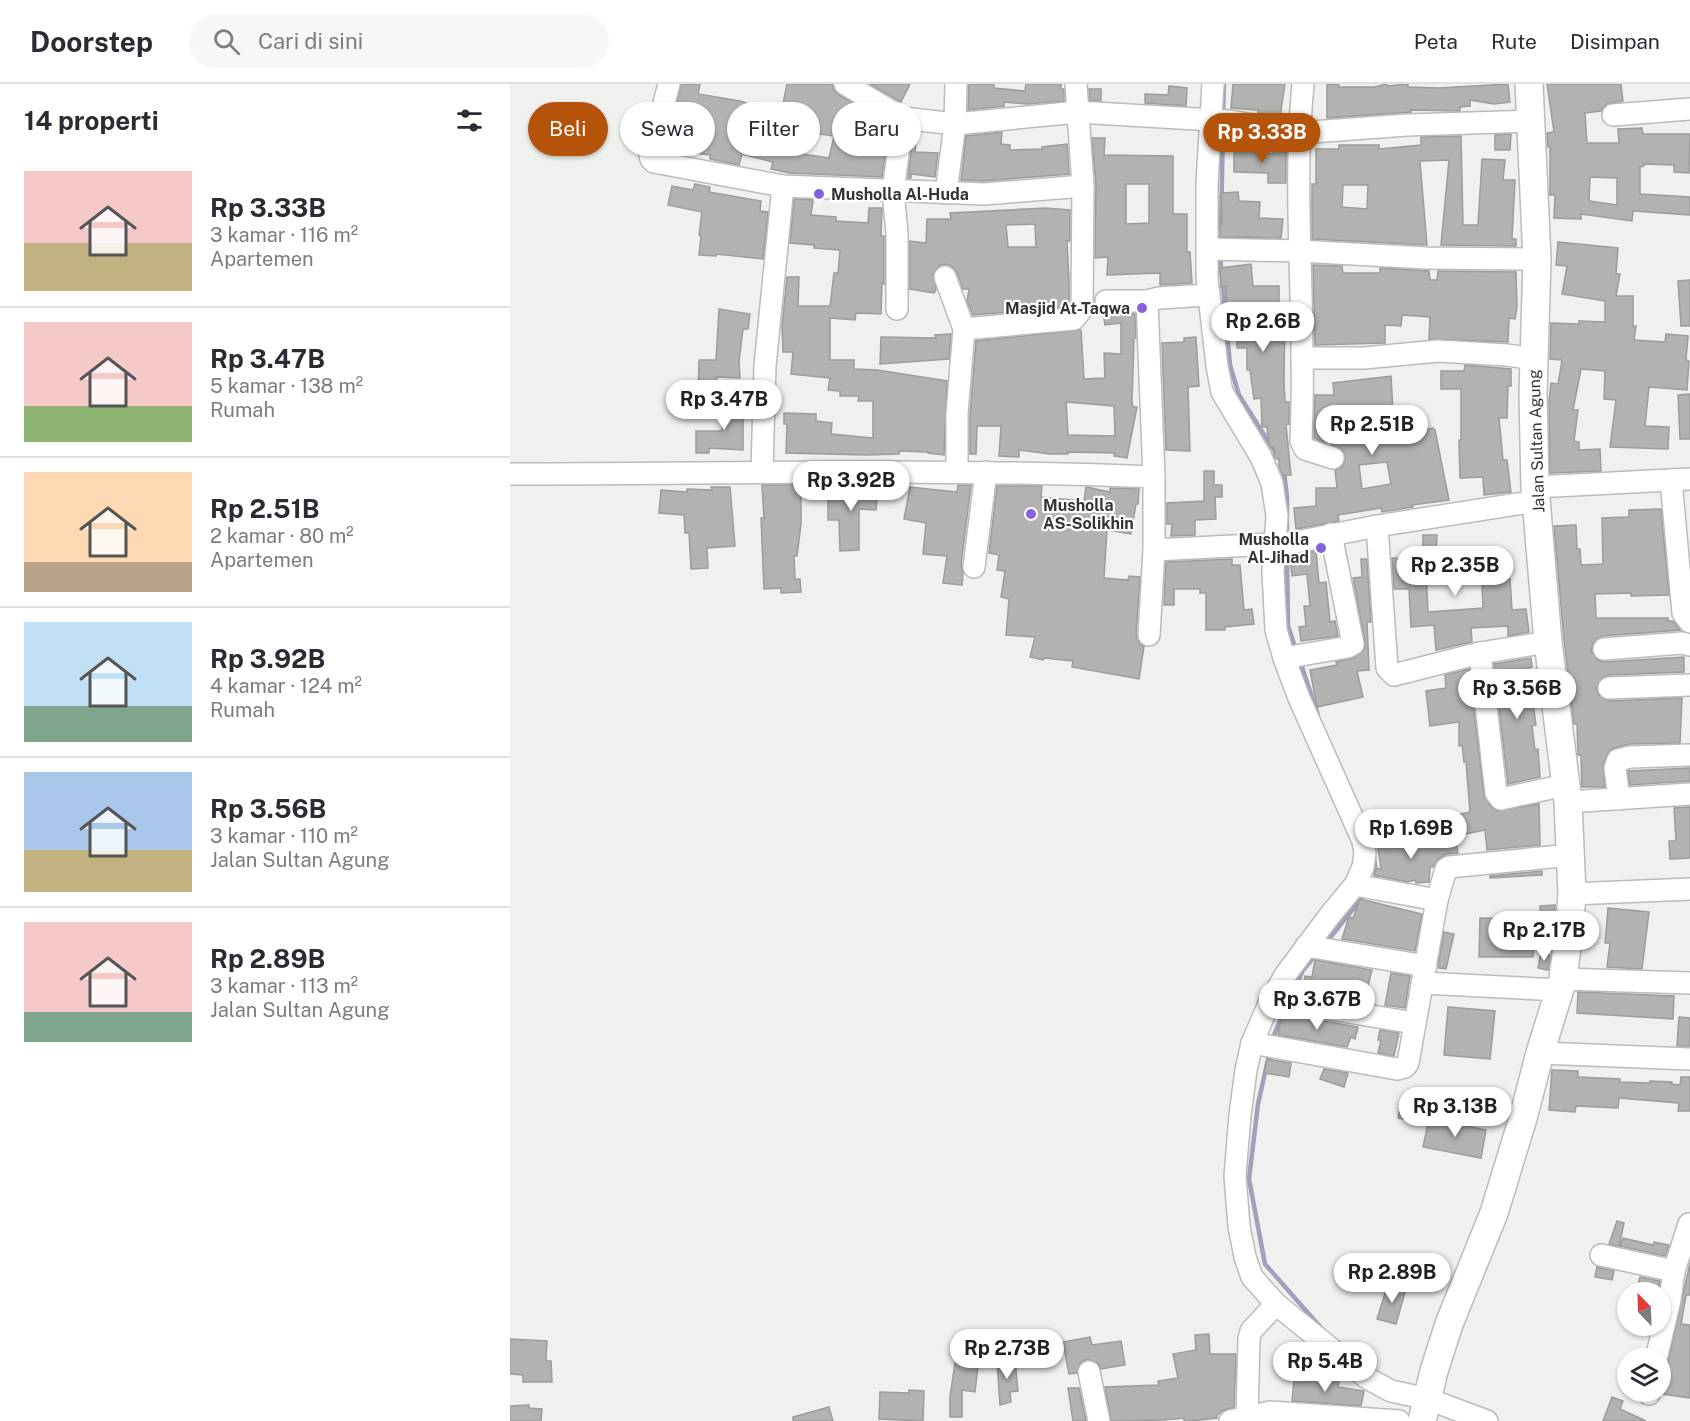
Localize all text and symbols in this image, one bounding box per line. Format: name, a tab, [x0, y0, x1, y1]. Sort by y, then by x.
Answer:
search box	[189, 14, 609, 68]
text: Doorstep	[30, 25, 153, 58]
icon: search	[210, 25, 243, 58]
text: Cari di sini	[258, 28, 363, 54]
text: Peta	[1414, 29, 1458, 54]
text: Rute	[1491, 29, 1537, 54]
text: Disimpan	[1570, 29, 1660, 54]
chip: Beli	[528, 102, 608, 156]
chip: Sewa	[620, 102, 715, 156]
chip: Filter	[727, 102, 820, 156]
chip: Baru	[832, 102, 921, 156]
icon: filters	[453, 104, 486, 137]
text: 14 properti	[24, 105, 159, 136]
pin: Rp 3.33B	[1200, 113, 1324, 164]
text: Rp 3.33B	[1217, 120, 1307, 144]
place label: Musholla Al-Huda	[831, 185, 969, 204]
marker: Musholla Al-Huda	[812, 187, 826, 201]
text: Rp 3.33B	[210, 192, 326, 223]
icon: home	[72, 195, 144, 267]
text: 3 kamar · 116 m²	[210, 223, 358, 247]
text: Apartemen	[210, 247, 314, 271]
place label: Masjid At-Taqwa	[1005, 299, 1130, 318]
marker: Masjid At-Taqwa	[1135, 301, 1149, 315]
pin: Rp 2.6B	[1208, 302, 1318, 353]
text: Rp 2.6B	[1225, 309, 1301, 333]
text: Rp 3.47B	[210, 343, 325, 374]
icon: home	[72, 346, 144, 418]
street label: Jalan Sultan Agung	[1524, 369, 1549, 513]
text: 5 kamar · 138 m²	[210, 374, 363, 398]
pin: Rp 3.47B	[662, 380, 786, 431]
text: Rp 3.47B	[680, 387, 768, 411]
text: Rumah	[210, 398, 275, 422]
pin: Rp 2.51B	[1310, 405, 1434, 456]
text: Rp 2.51B	[1330, 412, 1414, 436]
pin: Rp 3.92B	[789, 461, 913, 512]
text: Rp 3.92B	[807, 468, 895, 492]
text: Rp 2.51B	[210, 493, 320, 524]
icon: home	[72, 496, 144, 568]
place label: Musholla AS-Solikhin	[1043, 496, 1134, 533]
marker: Musholla AS-Solikhin	[1024, 507, 1038, 521]
text: 2 kamar · 80 m²	[210, 524, 354, 548]
place label: Musholla Al-Jihad	[1238, 530, 1309, 567]
marker: Musholla Al-Jihad	[1314, 541, 1328, 555]
pin: Rp 2.35B	[1393, 546, 1517, 597]
text: Apartemen	[210, 548, 314, 572]
text: Rp 2.35B	[1410, 553, 1500, 577]
text: Rp 3.92B	[210, 643, 325, 674]
icon: home	[72, 646, 144, 718]
pin: Rp 3.56B	[1455, 669, 1579, 720]
text: 4 kamar · 124 m²	[210, 674, 362, 698]
text: Rp 3.56B	[1472, 676, 1562, 700]
text: Rumah	[210, 698, 275, 722]
text: Rp 3.56B	[210, 793, 326, 824]
icon: home	[72, 796, 144, 868]
pin: Rp 1.69B	[1349, 809, 1473, 860]
text: Rp 1.69B	[1369, 816, 1453, 840]
text: 3 kamar · 110 m²	[210, 824, 358, 848]
text: Jalan Sultan Agung	[210, 848, 390, 872]
pin: Rp 2.17B	[1482, 911, 1606, 962]
text: Rp 2.17B	[1502, 918, 1586, 942]
text: Rp 2.89B	[210, 943, 325, 974]
icon: home	[72, 946, 144, 1018]
text: 3 kamar · 113 m²	[210, 974, 358, 998]
pin: Rp 3.67B	[1255, 980, 1379, 1031]
text: Rp 3.67B	[1273, 987, 1361, 1011]
text: Jalan Sultan Agung	[210, 998, 390, 1022]
pin: Rp 3.13B	[1393, 1087, 1517, 1138]
text: Rp 3.13B	[1413, 1094, 1497, 1118]
pin: Rp 2.89B	[1330, 1253, 1454, 1304]
text: Rp 2.89B	[1348, 1260, 1436, 1284]
north arrow	[1617, 1282, 1671, 1336]
map controls	[1617, 1282, 1671, 1402]
pin: Rp 2.73B	[945, 1329, 1069, 1380]
text: Rp 2.73B	[964, 1336, 1050, 1360]
pin: Rp 5.4B	[1270, 1342, 1380, 1393]
button: layers	[1617, 1348, 1671, 1402]
text: Rp 5.4B	[1287, 1349, 1363, 1373]

